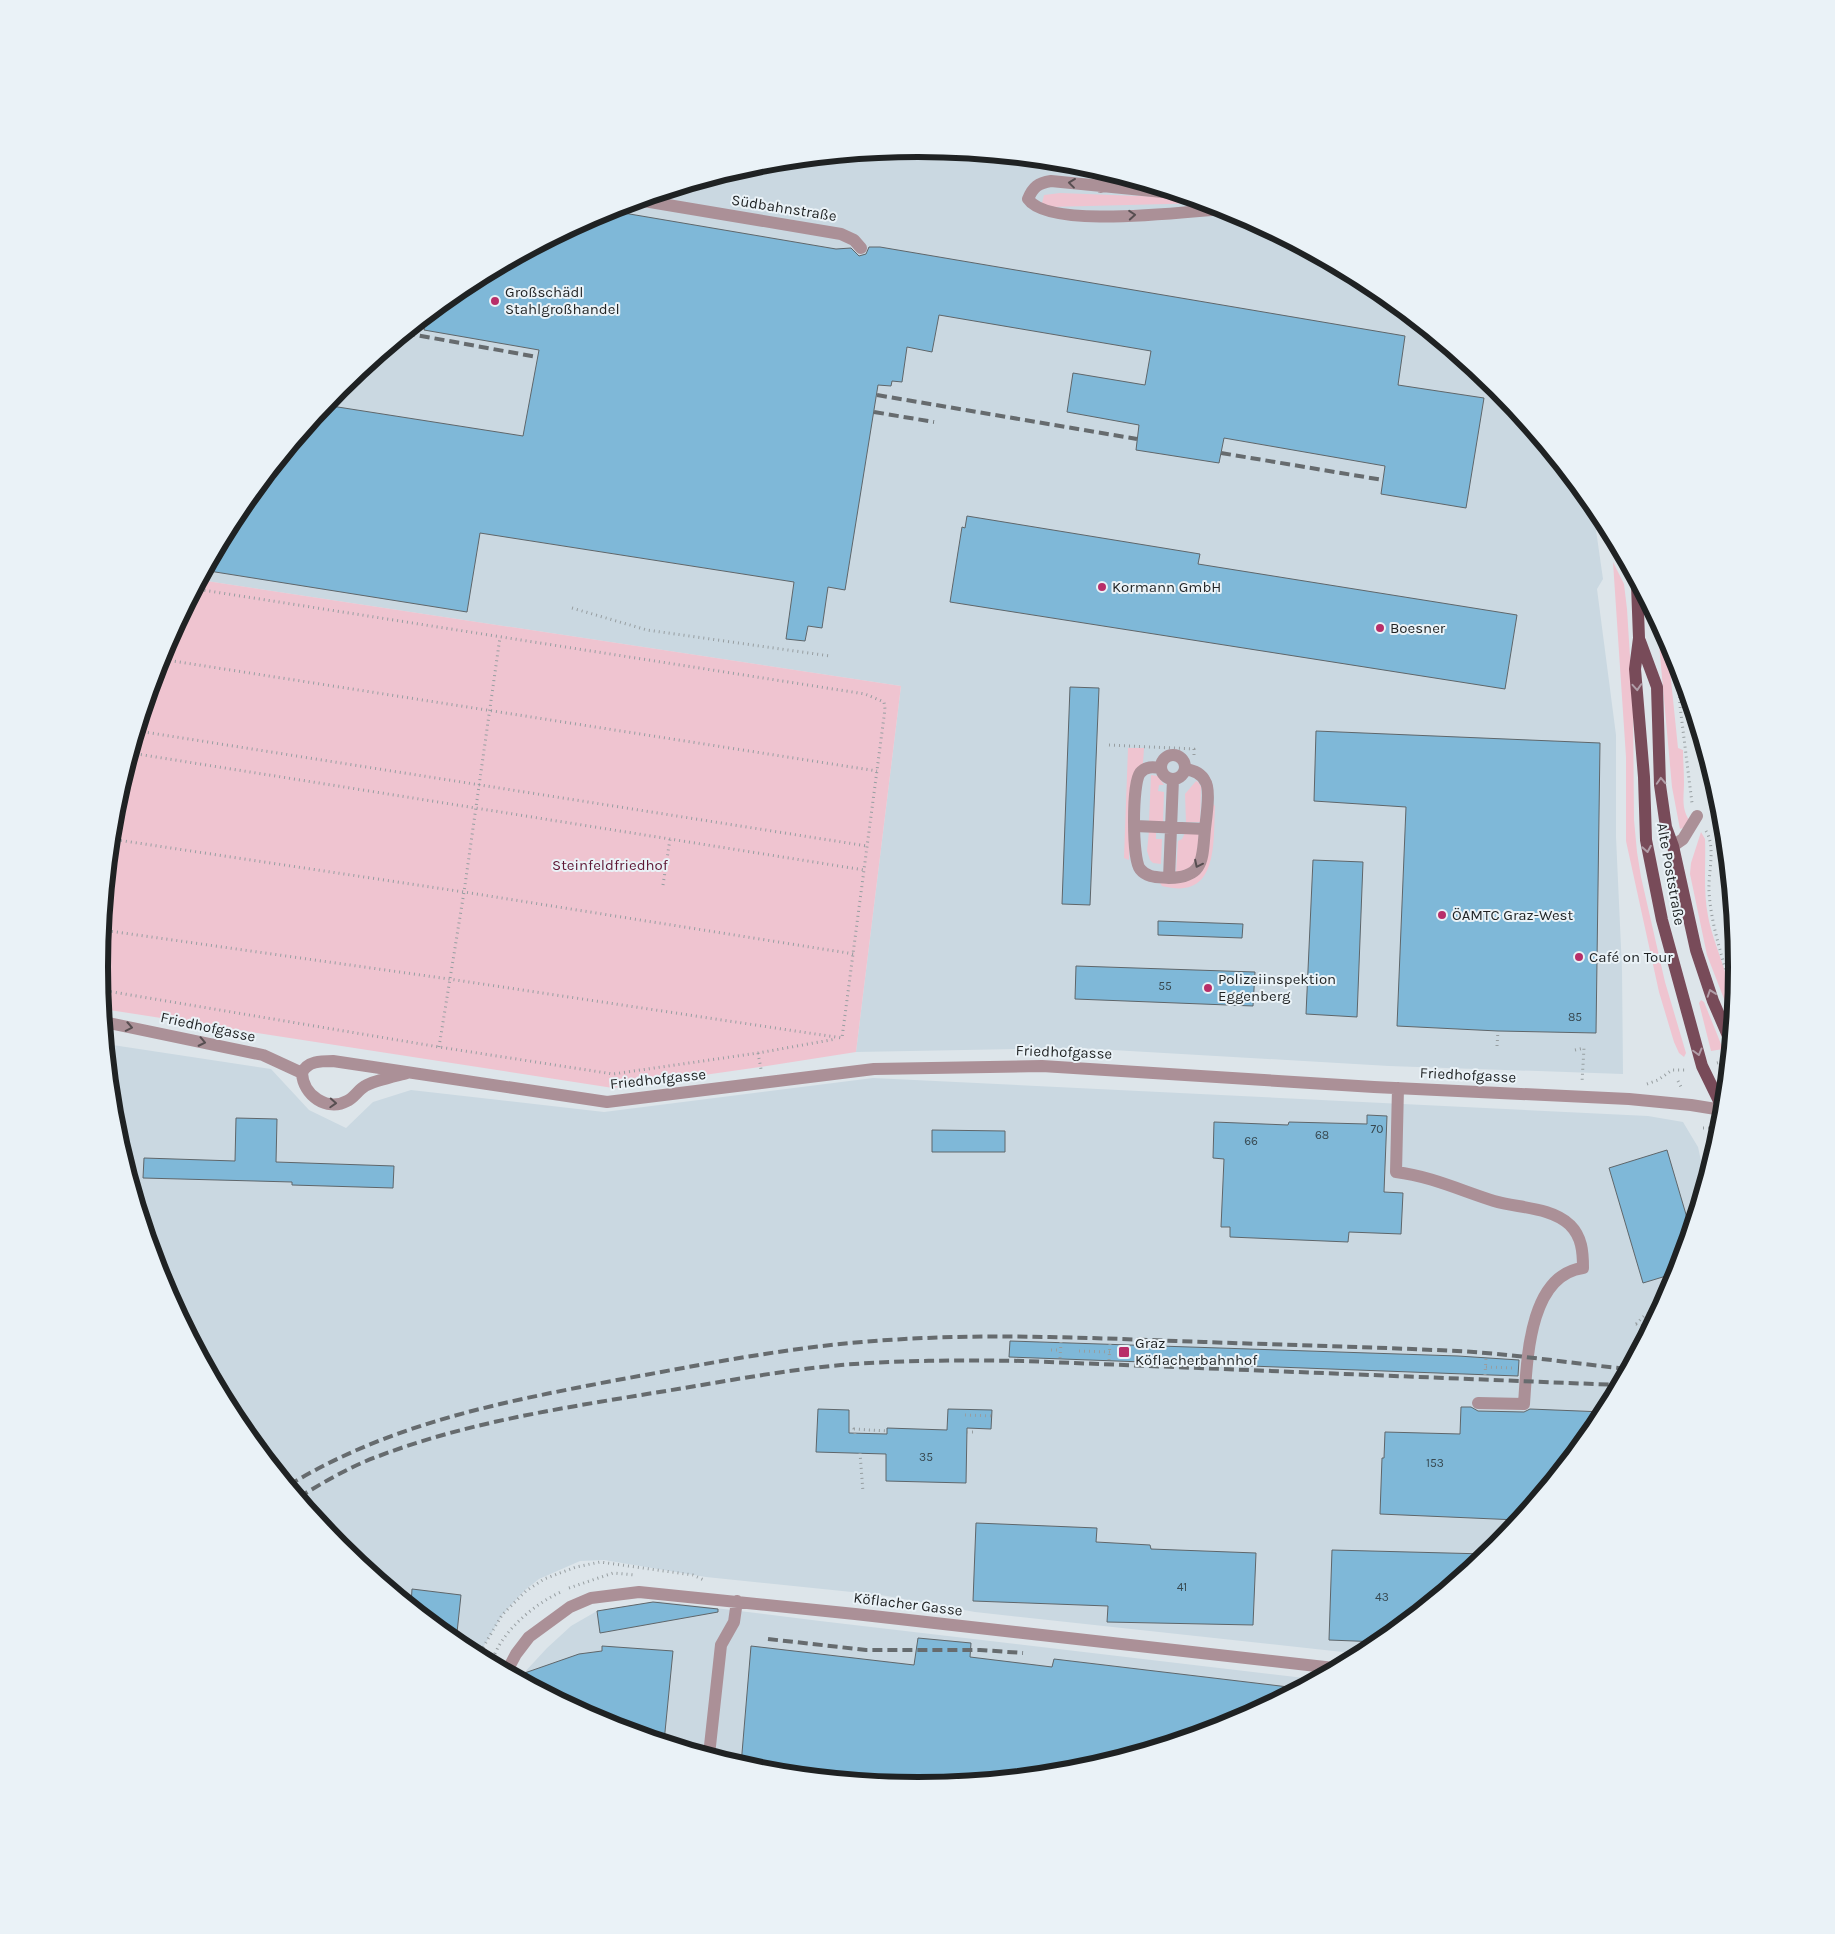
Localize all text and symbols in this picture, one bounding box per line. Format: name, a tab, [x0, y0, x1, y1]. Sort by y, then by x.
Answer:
one-way arrow	[1067, 178, 1075, 189]
street label: Südbahnstraße	[730, 191, 838, 225]
one-way arrow	[1128, 210, 1136, 221]
place label: Großschädl Stahlgroßhandel	[505, 283, 620, 318]
marker: Großschädl Stahlgroßhandel	[489, 295, 501, 307]
place label: Kormann GmbH	[1112, 578, 1221, 596]
marker: Kormann GmbH	[1096, 581, 1108, 593]
place label: Boesner	[1390, 619, 1446, 637]
marker: Boesner	[1374, 622, 1386, 634]
one-way arrow	[1631, 683, 1642, 691]
one-way arrow	[1655, 777, 1666, 785]
street label: Alte Poststraße	[1653, 821, 1689, 927]
one-way arrow	[1642, 845, 1652, 853]
park label: Steinfeldfriedhof	[552, 856, 669, 874]
one-way arrow	[1194, 859, 1205, 868]
place label: ÖAMTC Graz-West	[1452, 906, 1573, 924]
marker: ÖAMTC Graz-West	[1436, 909, 1448, 921]
place label: Café on Tour	[1589, 948, 1673, 966]
marker: Café on Tour	[1573, 951, 1585, 963]
place label: Polizeiinspektion Eggenberg	[1218, 970, 1336, 1005]
house number: 55	[1158, 979, 1172, 993]
marker: Polizeiinspektion Eggenberg	[1202, 982, 1214, 994]
one-way arrow	[1707, 990, 1717, 998]
street label: Friedhofgasse	[159, 1008, 257, 1046]
house number: 85	[1568, 1010, 1582, 1024]
one-way arrow	[125, 1022, 134, 1032]
one-way arrow	[198, 1036, 207, 1047]
street label: Friedhofgasse	[1015, 1041, 1113, 1063]
one-way arrow	[1692, 1047, 1702, 1055]
street label: Friedhofgasse	[1419, 1063, 1517, 1087]
street label: Friedhofgasse	[609, 1065, 707, 1093]
one-way arrow	[330, 1098, 338, 1108]
house number: 70	[1371, 1122, 1383, 1136]
house number: 68	[1315, 1128, 1329, 1142]
house number: 66	[1244, 1134, 1258, 1148]
place label: Graz Köflacherbahnhof	[1135, 1334, 1258, 1369]
marker: Graz Köflacherbahnhof	[1117, 1345, 1131, 1359]
house number: 35	[919, 1450, 933, 1464]
house number: 153	[1426, 1456, 1444, 1470]
house number: 41	[1177, 1580, 1187, 1594]
street label: Köflacher Gasse	[852, 1588, 964, 1620]
house number: 43	[1375, 1590, 1389, 1604]

